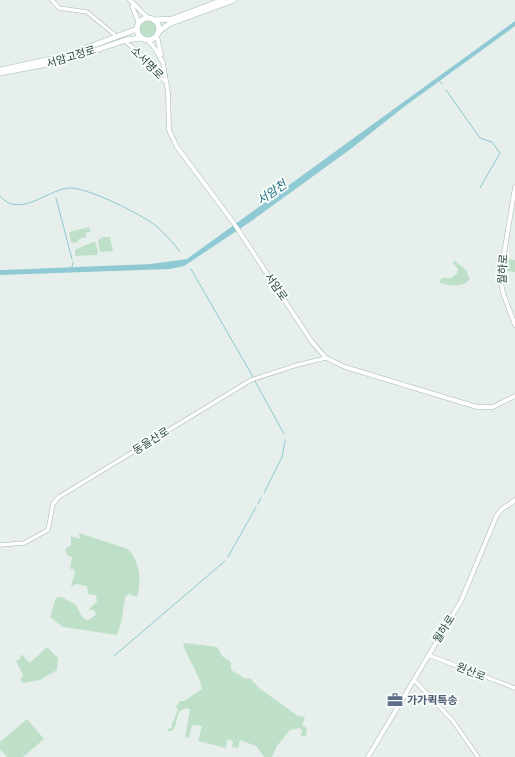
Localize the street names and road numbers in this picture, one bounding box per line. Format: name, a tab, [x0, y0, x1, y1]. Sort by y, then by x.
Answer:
street label: 서암고정로	[45, 42, 97, 72]
street label: 소서명로	[127, 43, 167, 83]
street label: 월하로	[495, 253, 511, 285]
street label: 서암로	[261, 270, 291, 304]
street label: 동을산로	[130, 424, 172, 458]
street label: 월하로	[430, 612, 458, 646]
street label: 원산로	[454, 659, 488, 685]

